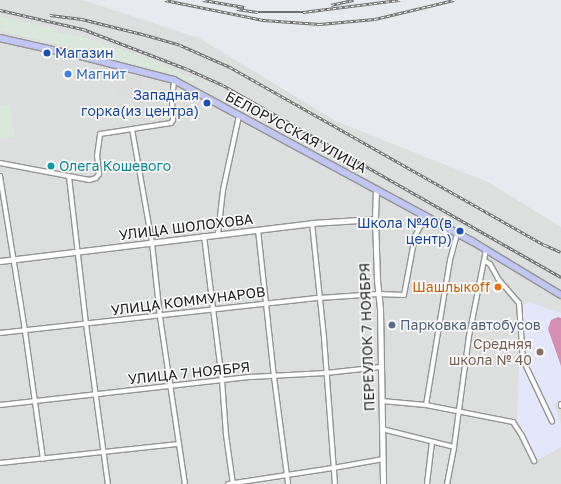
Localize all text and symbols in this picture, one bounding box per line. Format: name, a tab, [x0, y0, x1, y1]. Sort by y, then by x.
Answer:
place label: Магазин	[55, 45, 113, 61]
marker: Магазин	[42, 48, 52, 58]
place label: Магнит	[76, 66, 126, 82]
marker: Магнит	[63, 69, 73, 79]
place label: Западная горка(из центра)	[81, 87, 199, 120]
street label: БЕЛОРУССКАЯ УЛИЦА	[223, 88, 369, 176]
marker: Западная горка(из центра)	[202, 98, 212, 108]
place label: Олега Кошевого	[59, 158, 171, 174]
marker: Олега Кошевого	[46, 161, 56, 171]
street label: УЛИЦА ШОЛОХОВА	[118, 210, 254, 244]
place label: Школа №40(в центр)	[357, 215, 452, 248]
marker: Школа №40(в центр)	[455, 226, 465, 236]
street label: ПЕРЕУЛОК 7 НОЯБРЯ	[356, 262, 378, 412]
place label: Шашлыкоff	[412, 279, 490, 295]
marker: Шашлыкоff	[493, 282, 503, 292]
street label: УЛИЦА КОММУНАРОВ	[110, 283, 266, 319]
place label: Парковка автобусов	[400, 317, 541, 333]
marker: Парковка автобусов	[387, 320, 397, 330]
place label: Средняя школа № 40	[449, 336, 532, 368]
marker: Средняя школа № 40	[535, 347, 545, 357]
street label: УЛИЦА 7 НОЯБРЯ	[127, 358, 251, 388]

